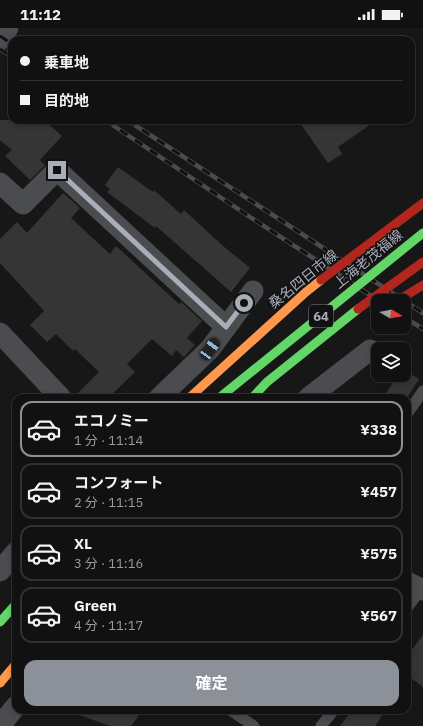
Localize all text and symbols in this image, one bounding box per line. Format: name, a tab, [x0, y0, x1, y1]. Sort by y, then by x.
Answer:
text: 11:12	[20, 5, 61, 24]
text: 乗車地	[44, 53, 89, 72]
text: 目的地	[44, 91, 89, 110]
route end	[48, 161, 66, 179]
street label: 上海老茂福線	[330, 226, 406, 292]
street label: 桑名四日市線	[265, 246, 341, 312]
route start	[235, 294, 253, 312]
north arrow	[371, 294, 411, 334]
map controls	[371, 294, 411, 382]
road number: 64	[309, 305, 333, 327]
car	[198, 336, 222, 362]
button: layers	[371, 342, 411, 382]
icon: car	[26, 411, 62, 447]
text: エコノミー	[74, 411, 149, 430]
text: ¥338	[360, 420, 397, 439]
text: 1 分 · 11:14	[74, 432, 143, 449]
icon: car	[26, 473, 62, 509]
text: コンフォート	[74, 473, 164, 492]
text: ¥457	[360, 482, 397, 501]
text: 2 分 · 11:15	[74, 494, 143, 511]
text: XL	[74, 534, 92, 553]
icon: car	[26, 535, 62, 571]
text: ¥575	[360, 544, 397, 563]
text: 3 分 · 11:16	[74, 555, 143, 572]
text: Green	[74, 596, 117, 615]
icon: car	[26, 597, 62, 633]
text: ¥567	[360, 606, 397, 625]
text: 4 分 · 11:17	[74, 617, 143, 634]
button: 確定	[24, 660, 399, 706]

